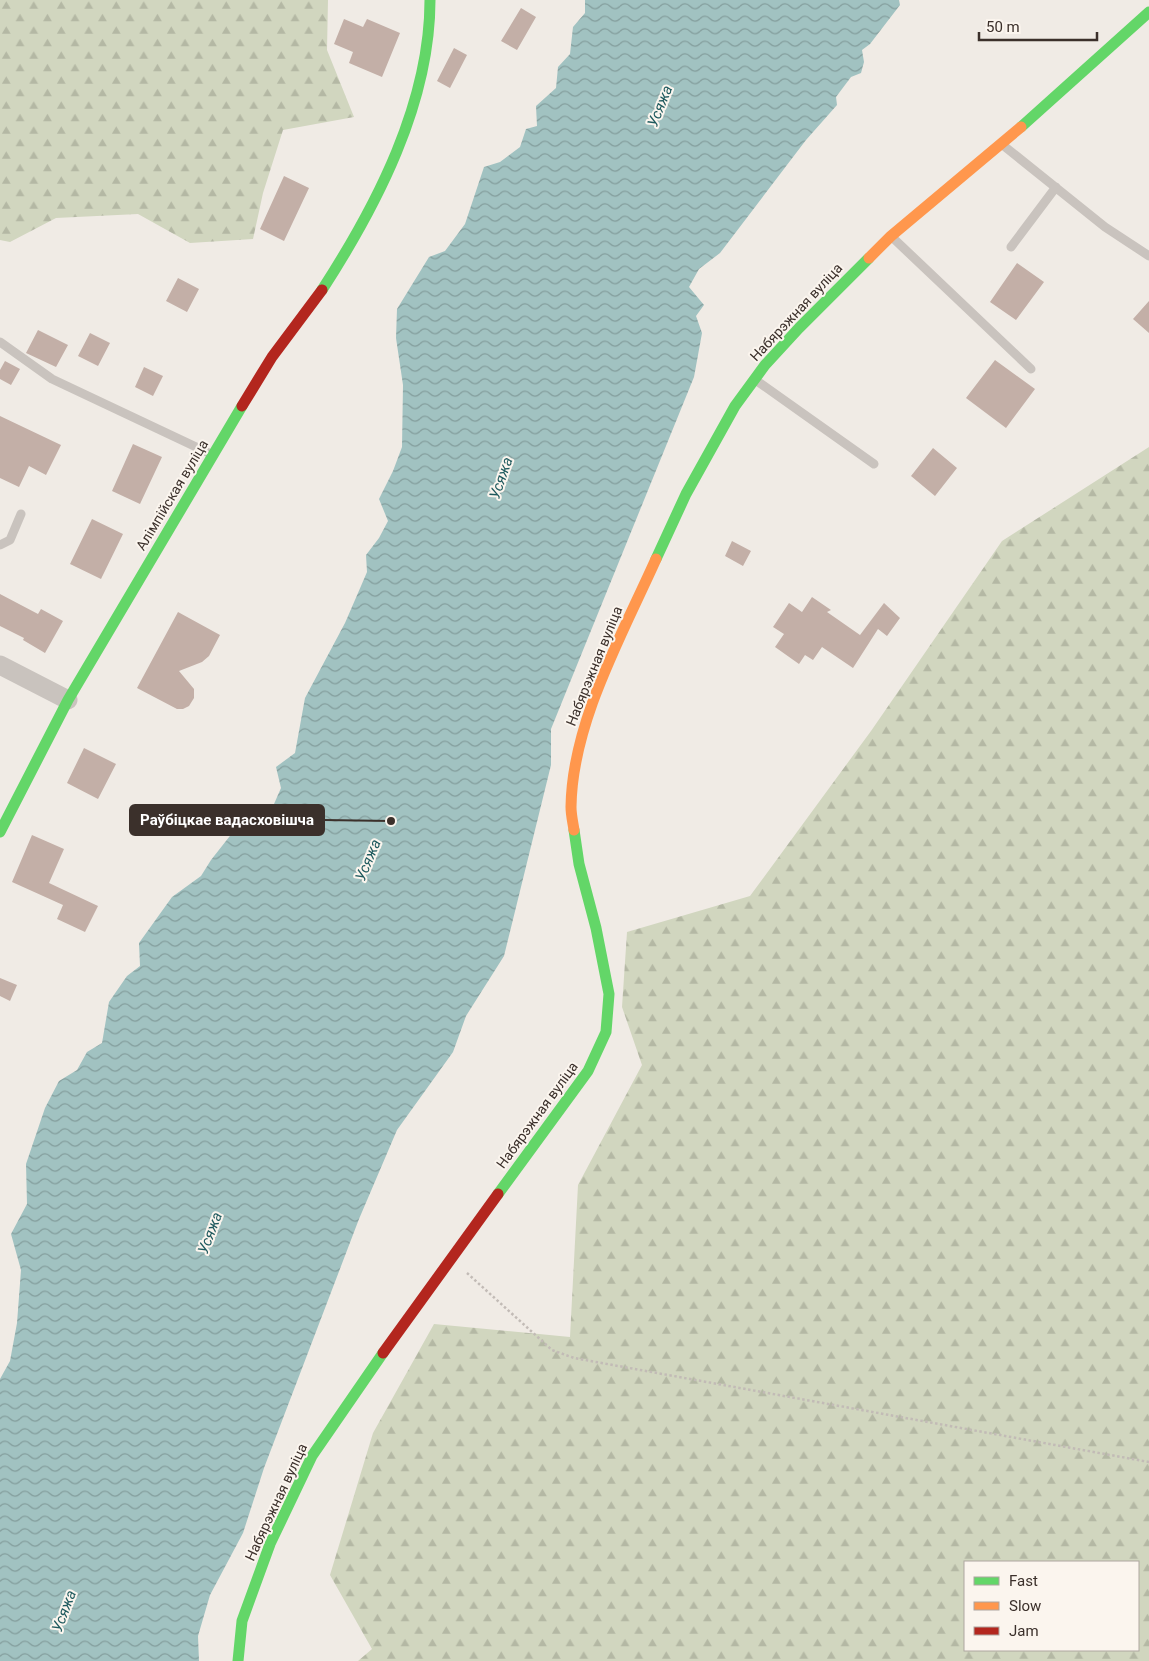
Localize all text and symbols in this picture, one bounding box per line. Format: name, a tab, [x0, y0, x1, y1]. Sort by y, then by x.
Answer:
scale bar	[979, 10, 1096, 42]
text: 50 m	[986, 18, 1020, 36]
water label: Усяжа	[644, 82, 676, 129]
street label: Набярэжная вуліца	[747, 260, 845, 364]
street label: Алімпійская вуліца	[133, 437, 211, 553]
water label: Усяжа	[485, 455, 517, 501]
street label: Набярэжная вуліца	[563, 604, 625, 728]
callout: Раўбіцкае вадасховішча	[130, 805, 324, 835]
text: Раўбіцкае вадасховішча	[140, 811, 314, 829]
water label: Усяжа	[351, 836, 385, 883]
street label: Набярэжная вуліца	[493, 1059, 581, 1171]
water label: Усяжа	[194, 1209, 226, 1256]
street label: Набярэжная вуліца	[242, 1441, 310, 1563]
legend	[964, 1561, 1139, 1651]
text: Fast	[1009, 1572, 1038, 1590]
water label: Усяжа	[48, 1587, 80, 1634]
text: Slow	[1009, 1597, 1041, 1615]
text: Jam	[1009, 1622, 1039, 1640]

